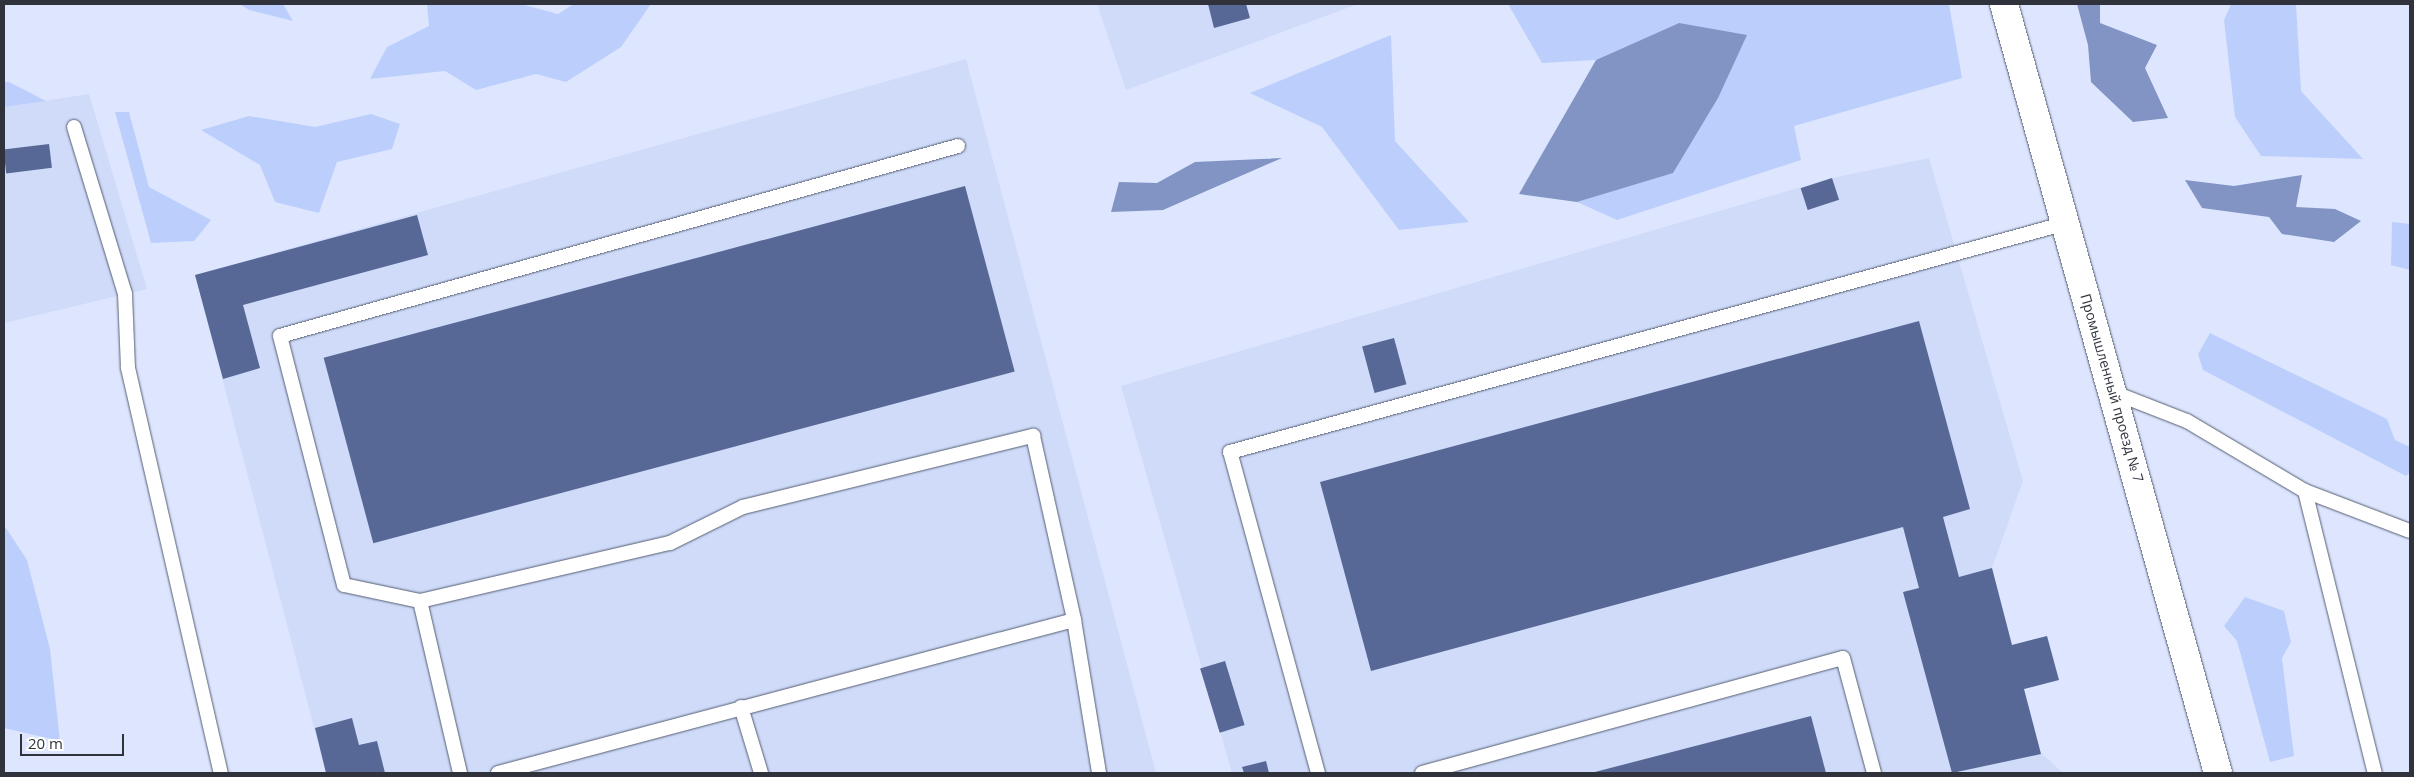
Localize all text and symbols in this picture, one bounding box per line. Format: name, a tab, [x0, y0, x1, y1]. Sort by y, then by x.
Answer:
street label: Промышленный проезд № 7	[2077, 292, 2147, 484]
scale bar	[22, 724, 126, 756]
text: 20 m	[28, 733, 63, 753]

